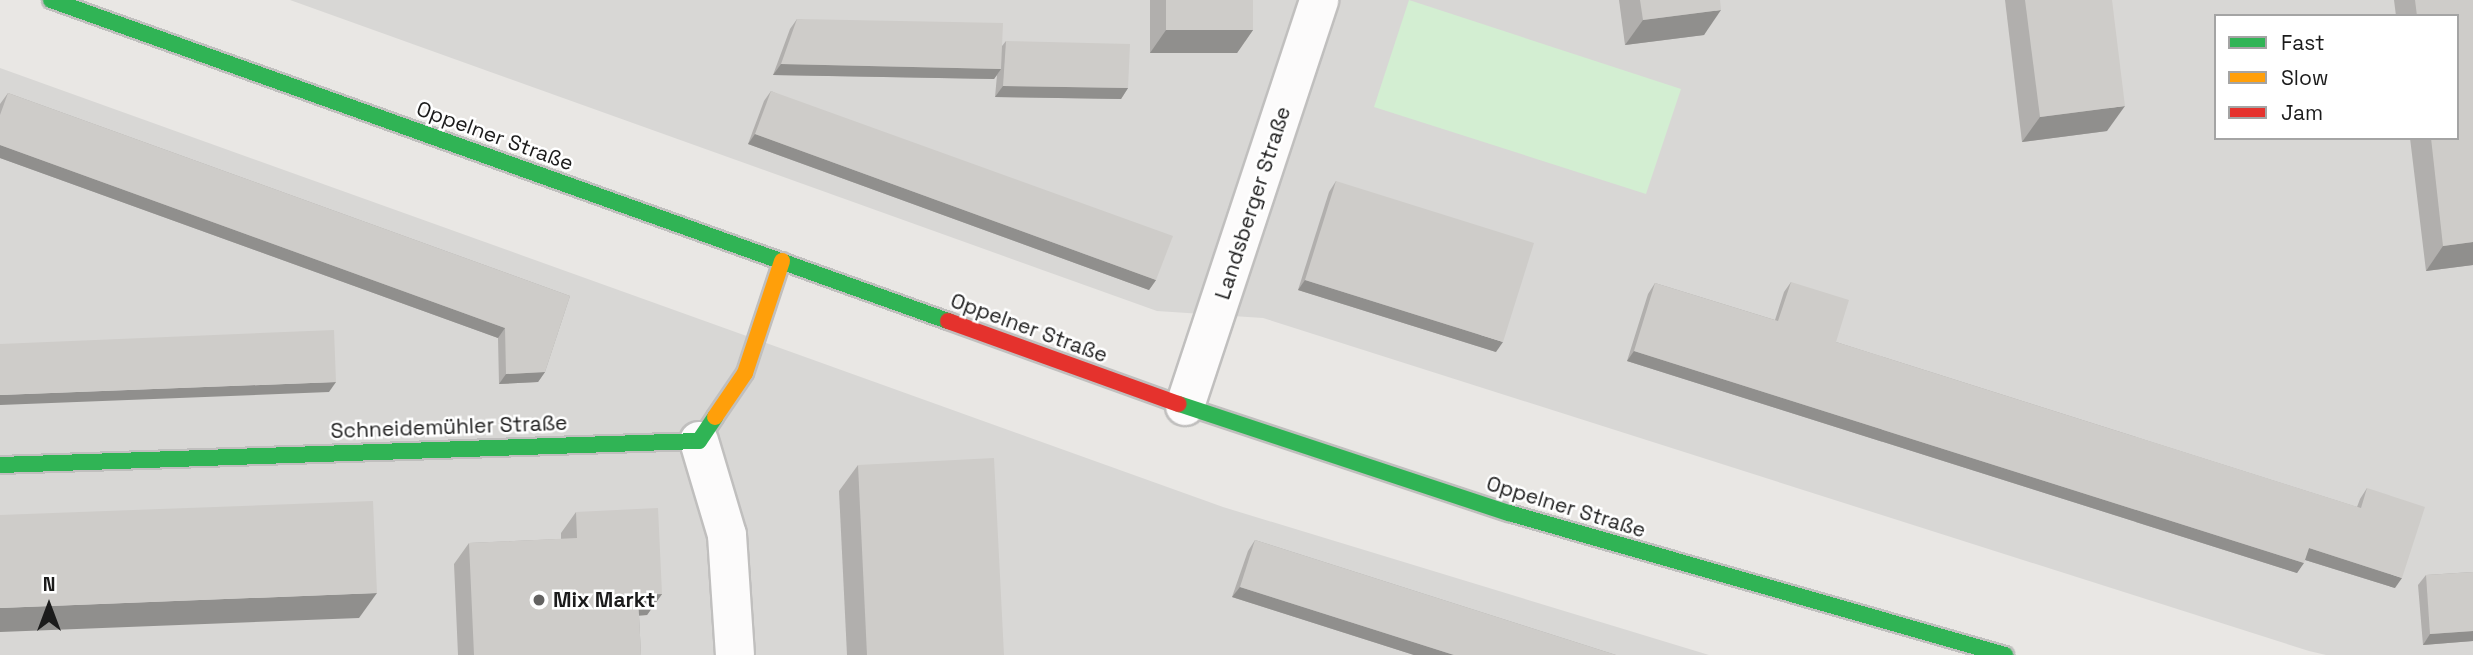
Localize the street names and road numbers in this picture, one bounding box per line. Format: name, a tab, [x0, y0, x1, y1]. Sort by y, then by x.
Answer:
street label: Oppelner Straße	[413, 96, 577, 176]
street label: Landsberger Straße	[1210, 103, 1296, 303]
street label: Oppelner Straße	[947, 288, 1111, 368]
street label: Schneidemühler Straße	[330, 410, 568, 444]
street label: Oppelner Straße	[1483, 471, 1649, 543]

